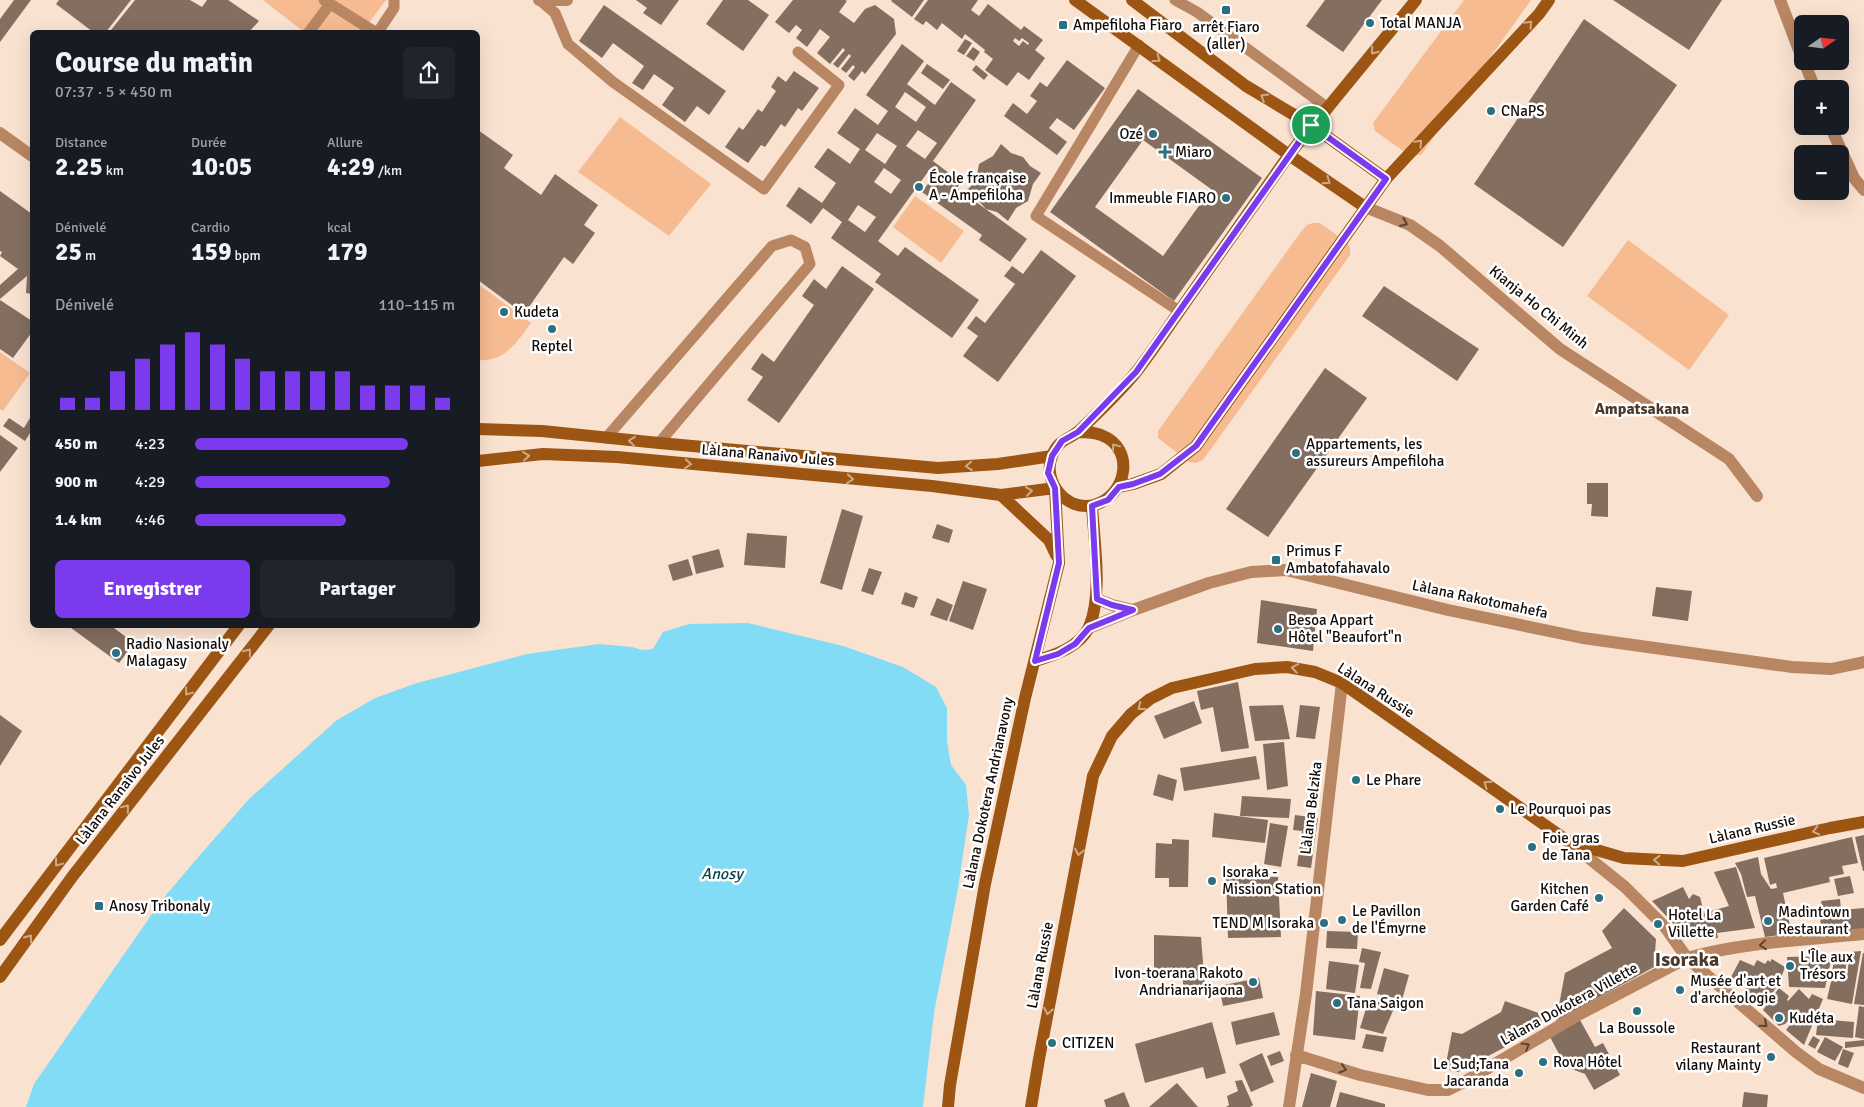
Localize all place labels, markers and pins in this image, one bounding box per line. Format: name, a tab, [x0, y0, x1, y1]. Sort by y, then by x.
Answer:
marker: arrêt Fiaro (aller)	[1220, 4, 1232, 16]
place label: Total MANJA	[1380, 14, 1461, 32]
place label: Ampefiloha Fiaro	[1073, 16, 1182, 34]
marker: Total MANJA	[1364, 17, 1376, 29]
place label: arrêt Fiaro (aller)	[1193, 18, 1260, 53]
marker: Ampefiloha Fiaro	[1057, 19, 1069, 31]
place label: CNaPS	[1501, 102, 1545, 120]
pin	[1290, 104, 1332, 146]
marker: CNaPS	[1485, 105, 1497, 117]
place label: Ozé	[1119, 125, 1143, 143]
marker: Ozé	[1147, 128, 1159, 140]
place label: Miaro	[1175, 143, 1212, 161]
marker: Miaro	[1159, 146, 1171, 158]
place label: École française A - Ampefiloha	[929, 168, 1027, 204]
marker: École française A - Ampefiloha	[913, 181, 925, 193]
place label: Immeuble FIARO	[1109, 189, 1216, 207]
marker: Immeuble FIARO	[1220, 192, 1232, 204]
place label: Kudeta	[514, 303, 559, 321]
marker: Kudeta	[498, 306, 510, 318]
marker: Reptel	[546, 323, 558, 335]
place label: Reptel	[531, 337, 573, 355]
place label: Appartements, les assureurs Ampefiloha	[1306, 435, 1444, 470]
marker: Appartements, les assureurs Ampefiloha	[1290, 447, 1302, 459]
place label: Primus F Ambatofahavalo	[1286, 542, 1390, 577]
marker: Primus F Ambatofahavalo	[1270, 554, 1282, 566]
place label: Besoa Appart Hôtel "Beaufort"n	[1288, 611, 1402, 646]
marker: Besoa Appart Hôtel "Beaufort"n	[1272, 623, 1284, 635]
place label: Radio Nasionaly Malagasy	[126, 635, 229, 670]
marker: Radio Nasionaly Malagasy	[110, 647, 122, 659]
place label: Le Phare	[1366, 771, 1421, 789]
marker: Le Phare	[1350, 774, 1362, 786]
place label: Le Pourquoi pas	[1510, 800, 1612, 818]
marker: Le Pourquoi pas	[1494, 803, 1506, 815]
place label: Foie gras de Tana	[1542, 829, 1600, 864]
marker: Foie gras de Tana	[1526, 841, 1538, 853]
place label: Isoraka - Mission Station	[1222, 863, 1321, 898]
marker: Isoraka - Mission Station	[1206, 875, 1218, 887]
place label: Kitchen Garden Café	[1510, 880, 1589, 915]
marker: Kitchen Garden Café	[1593, 892, 1605, 904]
place label: Anosy Tribonaly	[109, 897, 210, 915]
marker: Anosy Tribonaly	[93, 900, 105, 912]
place label: Le Pavillon de l'Émyrne	[1352, 902, 1426, 937]
place label: Madintown Restaurant	[1778, 903, 1850, 938]
place label: Hotel La Villette	[1668, 906, 1721, 941]
place label: TEND M Isoraka	[1213, 914, 1314, 932]
marker: Le Pavillon de l'Émyrne	[1336, 914, 1348, 926]
marker: Madintown Restaurant	[1762, 915, 1774, 927]
marker: TEND M Isoraka	[1318, 917, 1330, 929]
marker: Hotel La Villette	[1652, 918, 1664, 930]
place label: L'Île aux Trésors	[1800, 948, 1853, 983]
marker: L'Île aux Trésors	[1784, 960, 1796, 972]
place label: Ivon-toerana Rakoto Andrianarijaona	[1114, 964, 1243, 999]
place label: Musée d'art et d'archéologie	[1690, 972, 1781, 1007]
marker: Ivon-toerana Rakoto Andrianarijaona	[1247, 976, 1259, 988]
marker: Musée d'art et d'archéologie	[1674, 984, 1686, 996]
place label: Tana Saigon	[1347, 994, 1424, 1012]
marker: Tana Saigon	[1331, 997, 1343, 1009]
marker: La Boussole	[1631, 1005, 1643, 1017]
place label: Kudéta	[1789, 1009, 1834, 1027]
marker: Kudéta	[1773, 1012, 1785, 1024]
place label: La Boussole	[1599, 1019, 1675, 1037]
place label: CITIZEN	[1062, 1034, 1114, 1052]
marker: CITIZEN	[1046, 1037, 1058, 1049]
place label: Restaurant vilany Mainty	[1676, 1039, 1761, 1074]
marker: Restaurant vilany Mainty	[1765, 1051, 1777, 1063]
place label: Rova Hôtel	[1553, 1053, 1622, 1071]
place label: Le Sud;Tana Jacaranda	[1433, 1055, 1509, 1090]
marker: Rova Hôtel	[1537, 1056, 1549, 1068]
marker: Le Sud;Tana Jacaranda	[1513, 1067, 1525, 1079]

